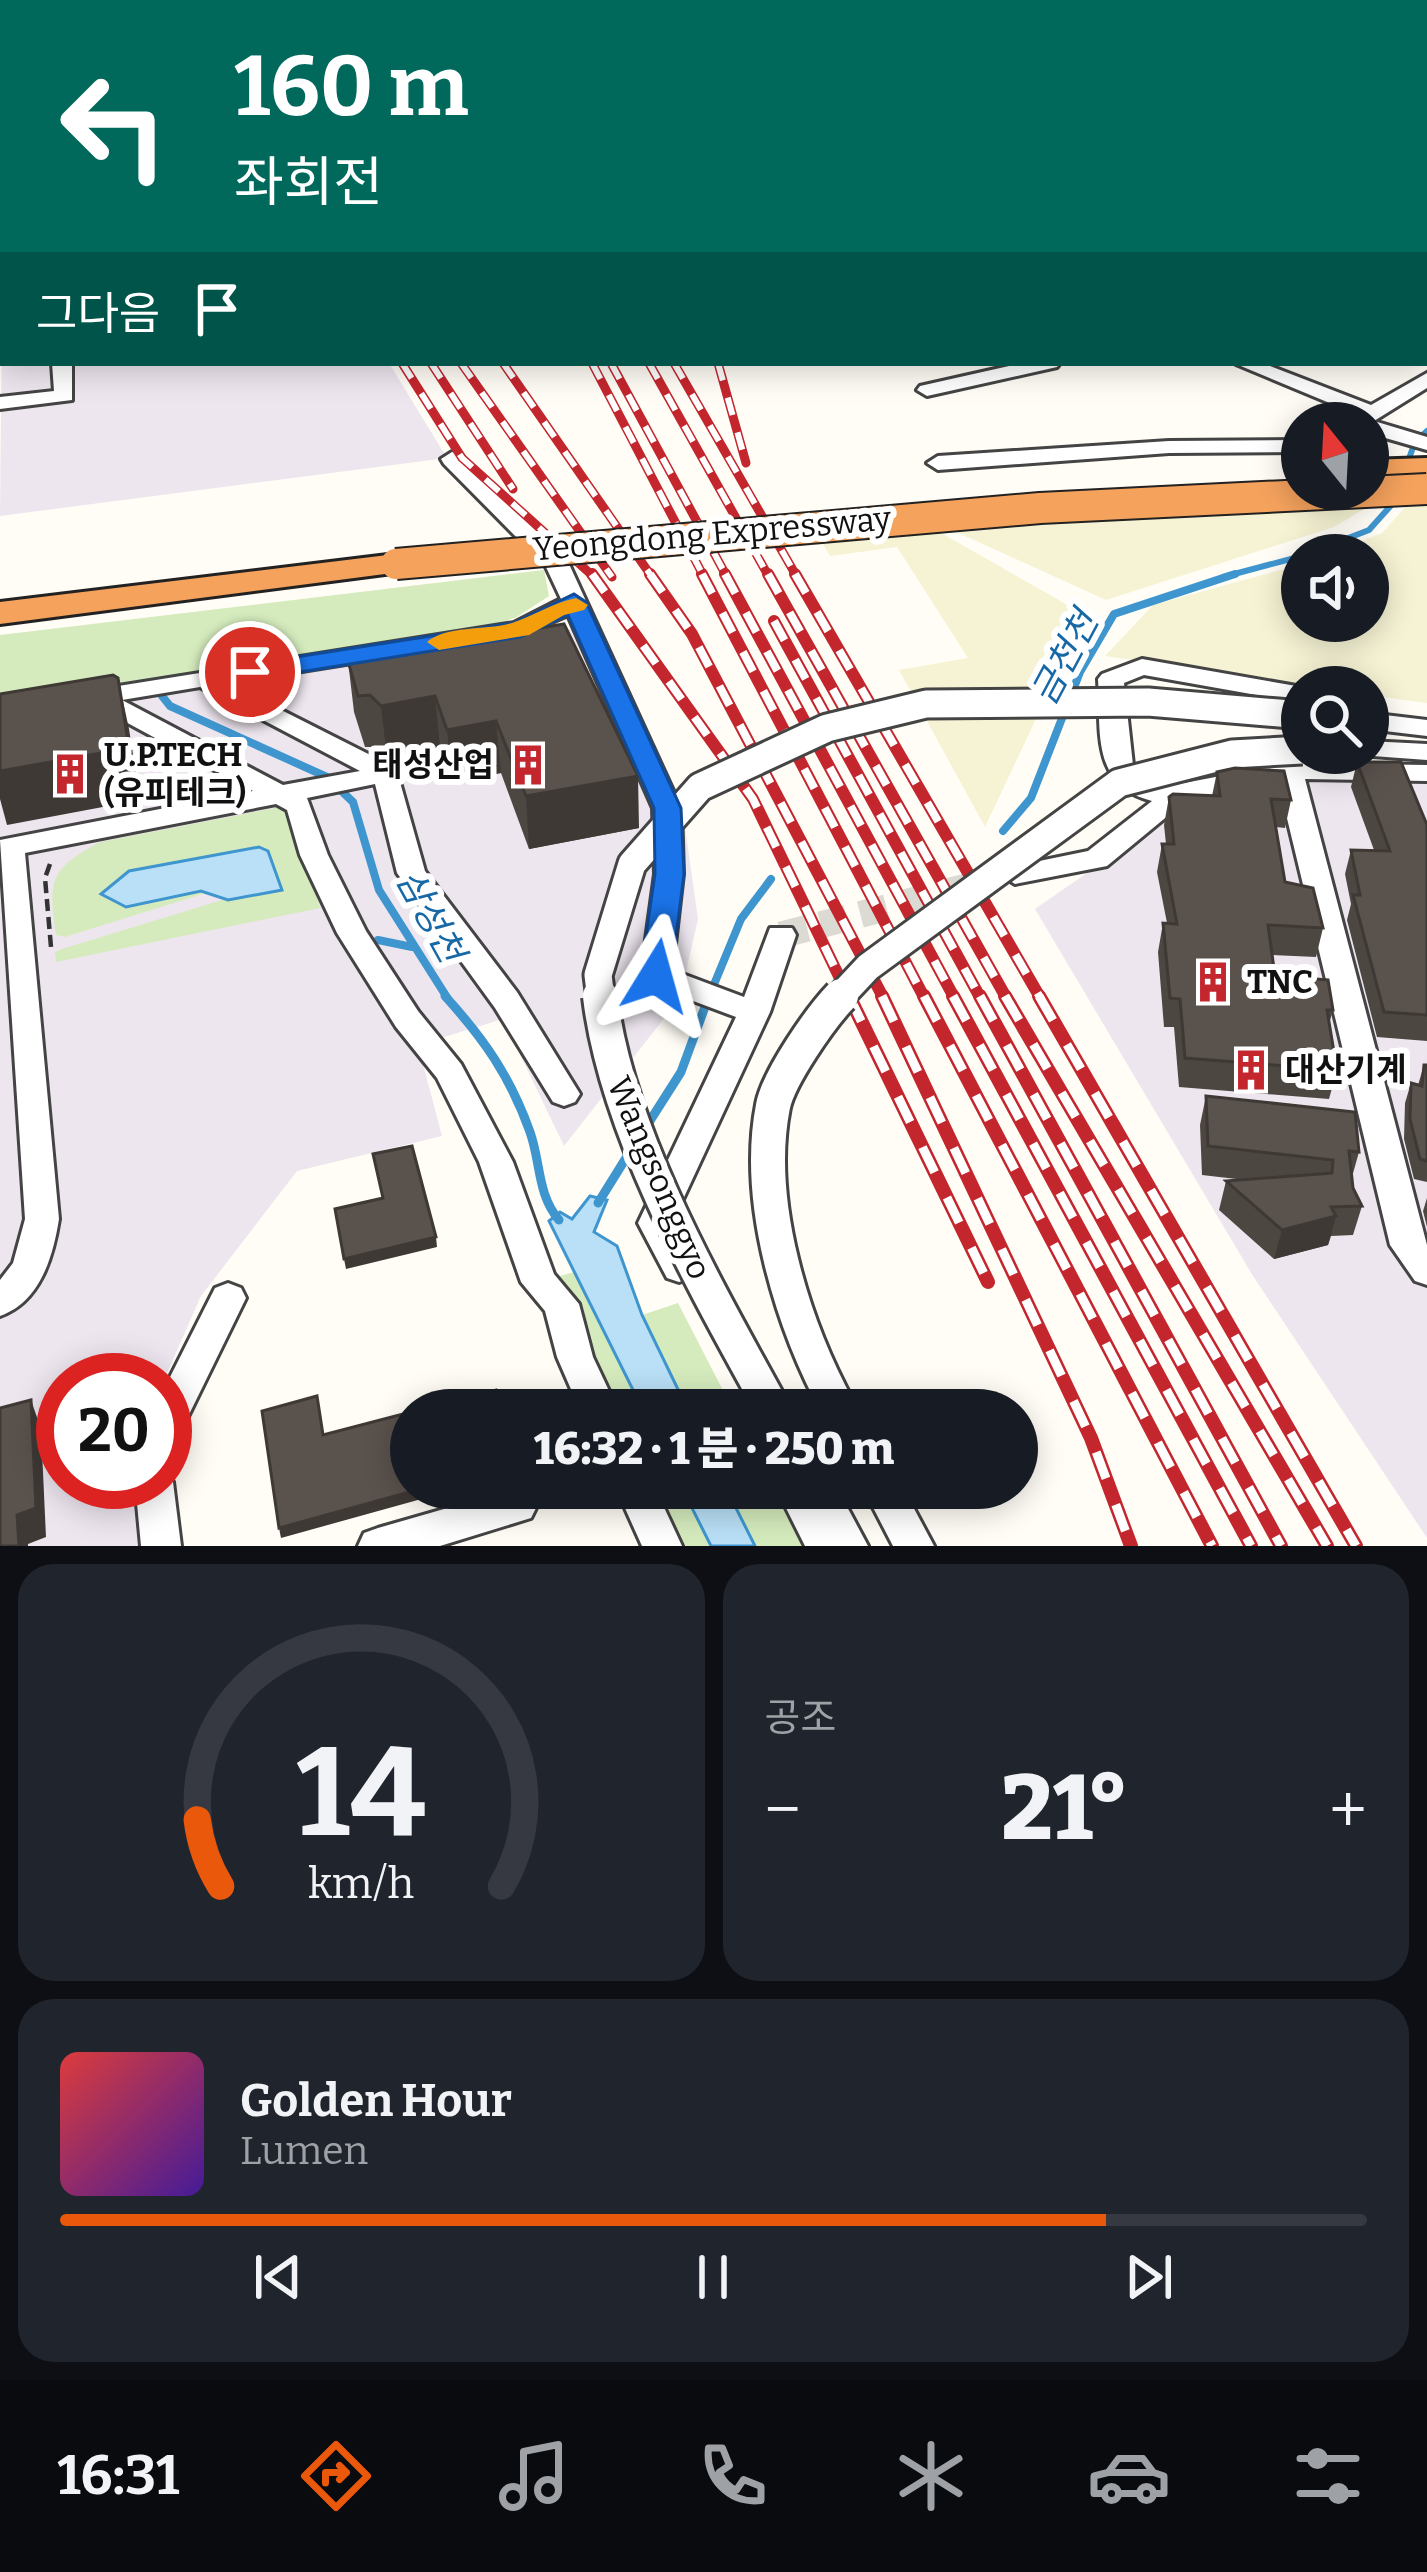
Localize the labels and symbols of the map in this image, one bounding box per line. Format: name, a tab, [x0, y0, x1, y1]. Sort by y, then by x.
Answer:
north arrow	[1281, 402, 1389, 510]
street label: Yeongdong Expressway	[531, 498, 893, 570]
water label: 금천천	[1022, 600, 1110, 712]
pin	[199, 621, 301, 723]
place label: U.P.TECH (유피테크)	[104, 735, 246, 813]
building icon: 태성산업	[505, 742, 551, 788]
place label: 태성산업	[373, 745, 494, 785]
building icon: U.P.TECH (유피테크)	[47, 751, 93, 797]
water label: 삼성천	[387, 862, 475, 974]
position arrow	[593, 913, 719, 1039]
building icon: TNC	[1190, 959, 1236, 1005]
place label: TNC	[1247, 962, 1313, 1002]
building icon: 대산기계	[1228, 1047, 1274, 1093]
place label: 대산기계	[1285, 1050, 1406, 1090]
street label: Wangsonggyo	[598, 1071, 720, 1285]
speed limit sign: 20	[36, 1353, 192, 1509]

